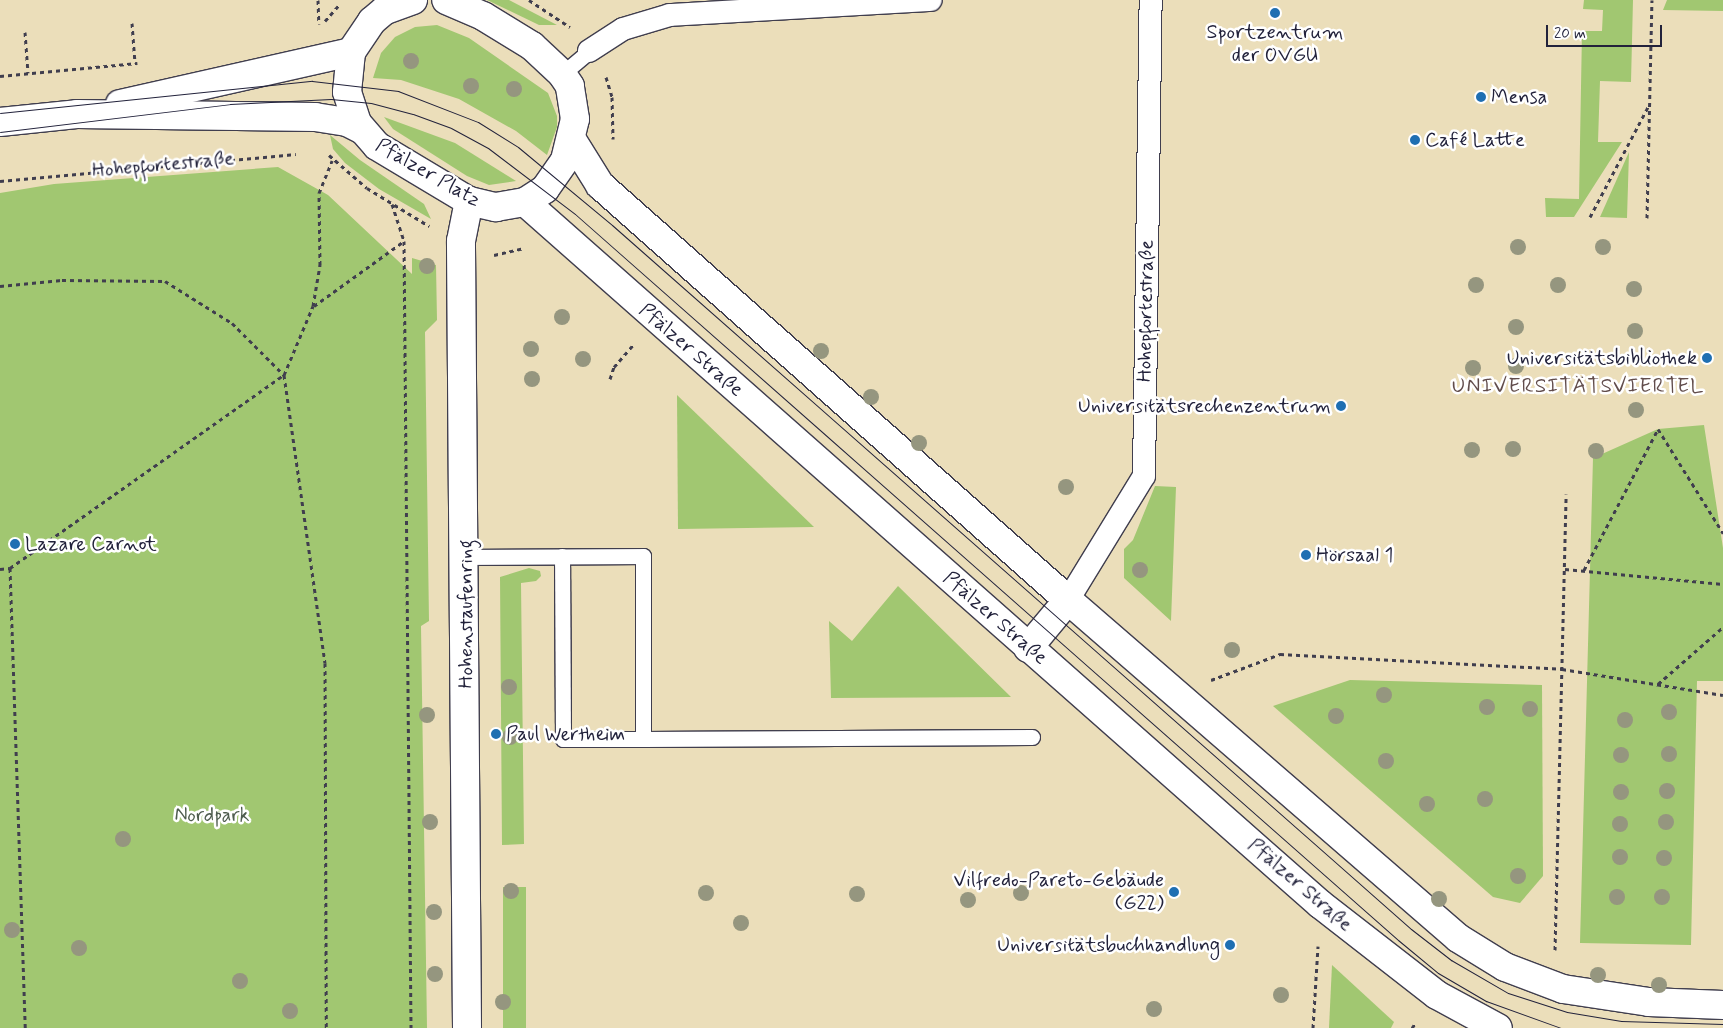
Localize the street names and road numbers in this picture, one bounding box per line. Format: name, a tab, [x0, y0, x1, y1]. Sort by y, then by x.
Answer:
street label: Pfälzer Platz	[371, 133, 485, 213]
street label: Hohepfortestraße	[91, 147, 235, 183]
street label: Hohepfortestraße	[1133, 240, 1159, 382]
street label: Pfälzer Straße	[634, 298, 748, 402]
street label: Hohenstaufenring	[454, 539, 478, 689]
street label: Pfälzer Straße	[938, 566, 1052, 670]
street label: Pfälzer Straße	[1243, 833, 1357, 937]

